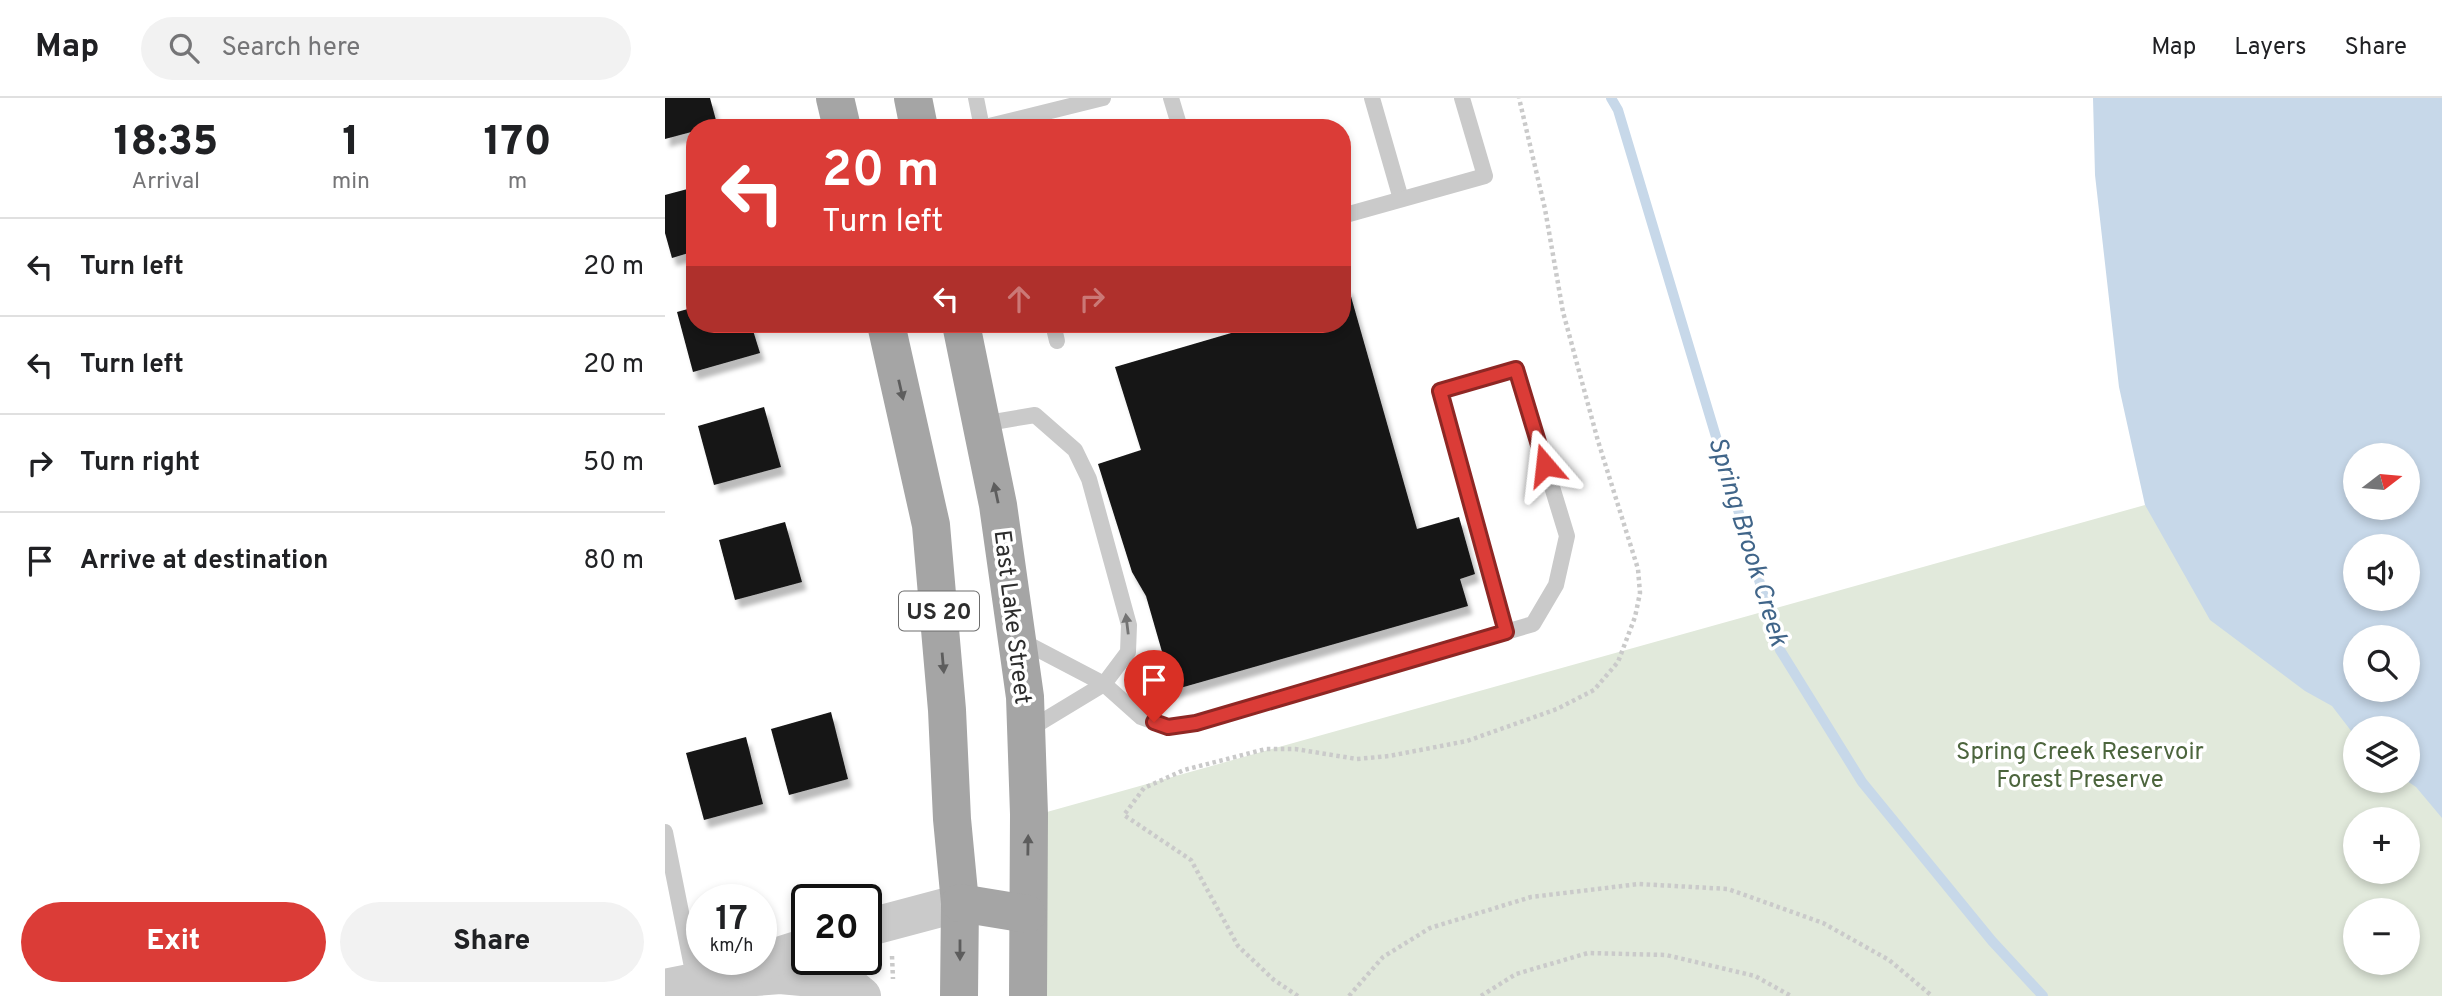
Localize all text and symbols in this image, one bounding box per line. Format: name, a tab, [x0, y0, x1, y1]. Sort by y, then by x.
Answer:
search box	[141, 17, 631, 80]
text: Map	[35, 27, 99, 69]
icon: search	[165, 29, 203, 67]
text: Search here	[221, 32, 360, 65]
text: Map	[2151, 33, 2196, 63]
text: Layers	[2234, 33, 2306, 63]
text: Share	[2344, 33, 2407, 63]
text: 18:35	[113, 117, 218, 170]
text: 1	[342, 117, 359, 170]
text: 170	[483, 117, 552, 170]
text: 20 m	[822, 142, 939, 204]
icon: left	[707, 147, 798, 238]
text: Arrival	[132, 168, 200, 197]
text: min	[332, 168, 370, 197]
text: m	[508, 168, 527, 197]
text: Turn left	[822, 203, 943, 243]
icon: left	[21, 248, 59, 286]
text: Turn left	[80, 251, 184, 284]
text: 20 m	[583, 251, 644, 284]
icon: left	[927, 280, 965, 318]
icon: ahead	[1000, 280, 1038, 318]
icon: right	[1073, 280, 1111, 318]
icon: left	[21, 346, 59, 384]
text: Turn left	[80, 349, 184, 382]
text: 20 m	[583, 349, 644, 382]
one-way arrow	[895, 379, 906, 401]
position arrow	[1508, 428, 1582, 502]
water label: Spring Brook Creek	[1699, 433, 1794, 651]
north arrow	[2343, 443, 2420, 520]
map controls	[2343, 443, 2420, 975]
icon: right	[21, 444, 59, 482]
text: Turn right	[80, 447, 200, 480]
text: 50 m	[583, 447, 644, 480]
one-way arrow	[990, 482, 1001, 504]
street label: East Lake Street	[985, 528, 1037, 706]
button: sound	[2343, 534, 2420, 611]
icon: arrive	[21, 542, 59, 580]
text: Arrive at destination	[80, 545, 328, 578]
text: 80 m	[584, 545, 644, 578]
road number: US 20	[899, 592, 979, 631]
one-way arrow	[1122, 613, 1133, 635]
button: search	[2343, 625, 2420, 702]
pin	[1124, 650, 1184, 722]
one-way arrow	[938, 652, 949, 674]
icon: arrive	[1135, 661, 1173, 699]
button: layers	[2343, 716, 2420, 793]
park label: Spring Creek Reservoir Forest Preserve	[1956, 738, 2204, 796]
button: +	[2343, 807, 2420, 884]
one-way arrow	[1022, 834, 1034, 856]
speed limit sign: 20	[791, 884, 882, 975]
text: 17	[715, 898, 748, 942]
button: −	[2343, 898, 2420, 975]
button: Exit	[21, 902, 326, 982]
button: Share	[340, 902, 644, 982]
text: km/h	[710, 935, 753, 958]
one-way arrow	[954, 939, 965, 961]

